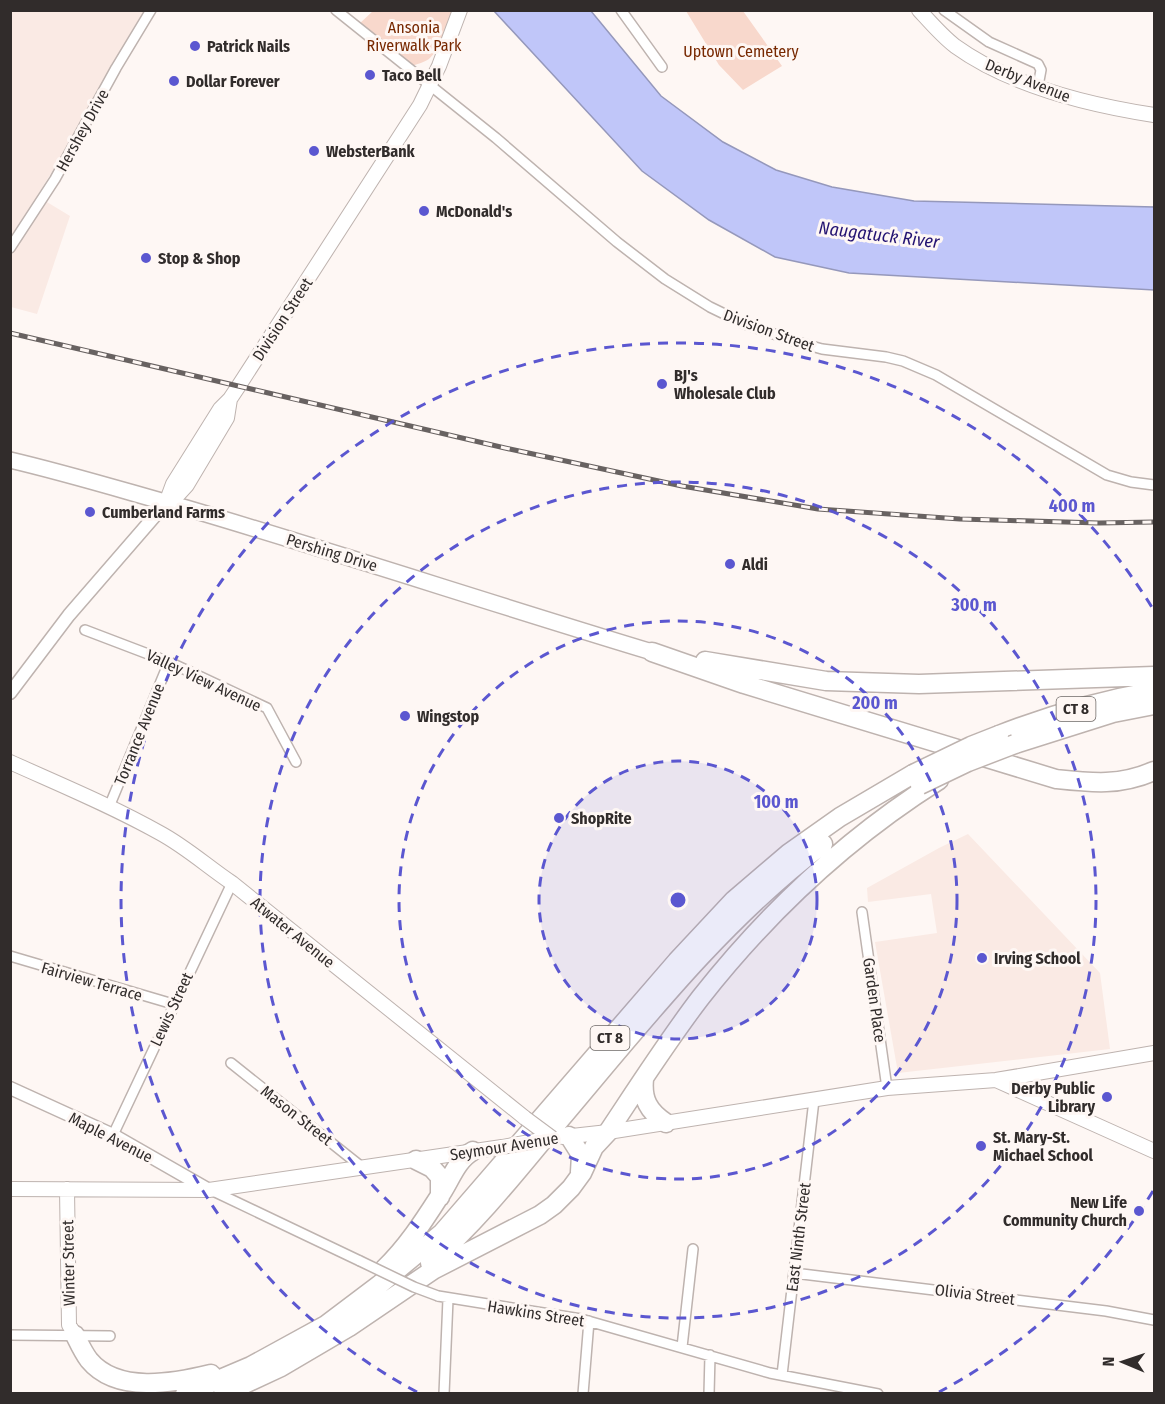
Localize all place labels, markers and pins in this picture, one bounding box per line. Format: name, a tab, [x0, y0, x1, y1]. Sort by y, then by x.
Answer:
place label: Patrick Nails	[207, 37, 290, 56]
marker: Patrick Nails	[188, 39, 202, 53]
place label: Taco Bell	[382, 66, 442, 85]
marker: Taco Bell	[363, 68, 377, 82]
place label: Dollar Forever	[186, 72, 280, 91]
marker: Dollar Forever	[167, 74, 181, 88]
place label: WebsterBank	[326, 142, 416, 161]
marker: WebsterBank	[307, 144, 321, 158]
place label: McDonald's	[436, 202, 512, 221]
marker: McDonald's	[417, 204, 431, 218]
place label: Stop & Shop	[158, 249, 241, 268]
marker: Stop & Shop	[139, 251, 153, 265]
place label: BJ's Wholesale Club	[674, 366, 776, 403]
marker: BJ's Wholesale Club	[655, 377, 669, 391]
place label: Cumberland Farms	[102, 503, 225, 522]
marker: Cumberland Farms	[83, 505, 97, 519]
place label: Aldi	[741, 555, 768, 574]
marker: Aldi	[723, 557, 737, 571]
place label: Wingstop	[417, 707, 480, 726]
marker: Wingstop	[398, 709, 412, 723]
place label: ShopRite	[571, 809, 632, 828]
marker: ShopRite	[552, 811, 566, 825]
centre of rings	[668, 890, 688, 910]
place label: Irving School	[994, 949, 1081, 968]
marker: Irving School	[975, 951, 989, 965]
place label: Derby Public Library	[1011, 1079, 1095, 1116]
marker: Derby Public Library	[1100, 1090, 1114, 1104]
place label: St. Mary-St. Michael School	[993, 1128, 1094, 1165]
marker: St. Mary-St. Michael School	[974, 1139, 988, 1153]
place label: New Life Community Church	[1003, 1193, 1127, 1230]
marker: New Life Community Church	[1132, 1204, 1146, 1218]

